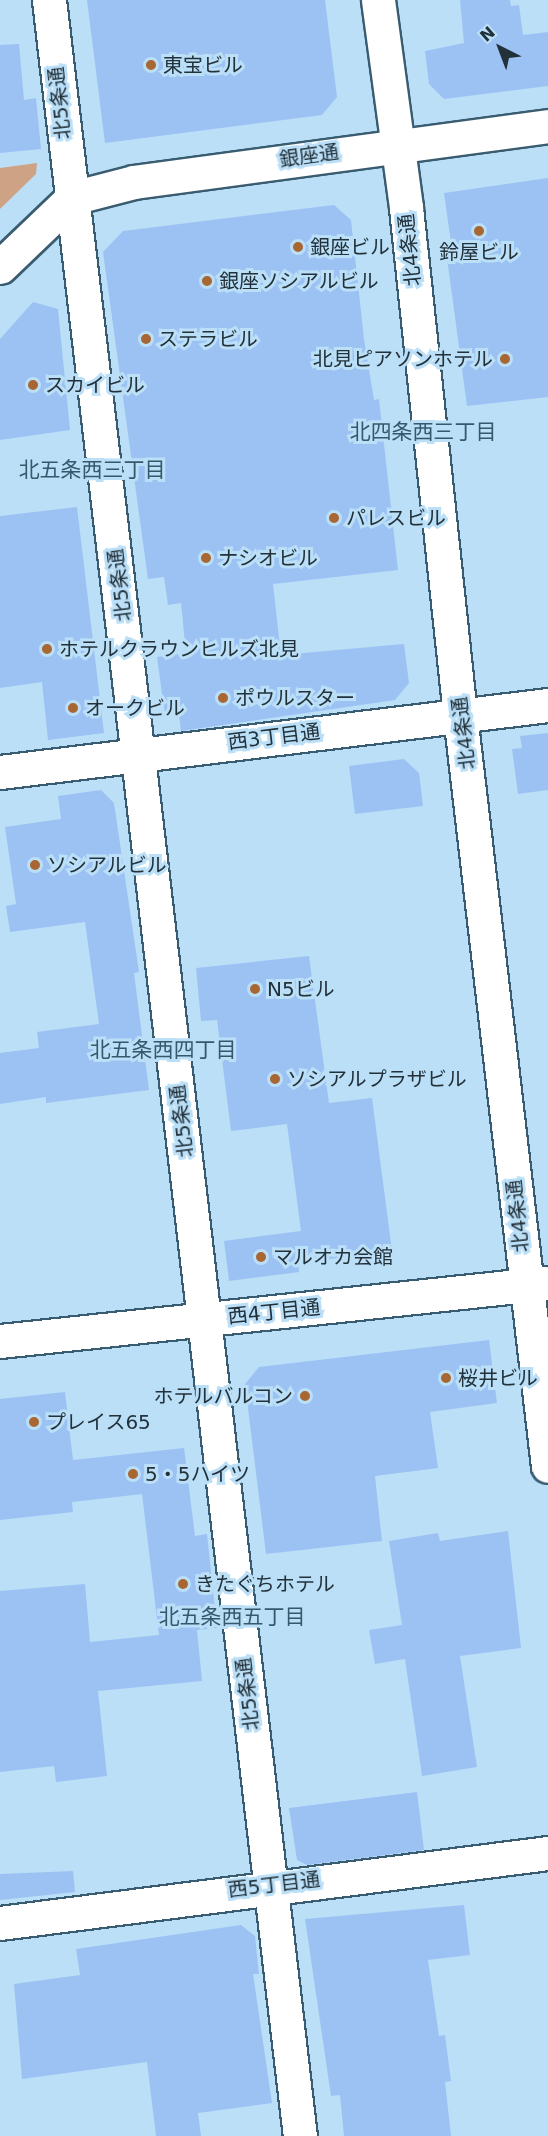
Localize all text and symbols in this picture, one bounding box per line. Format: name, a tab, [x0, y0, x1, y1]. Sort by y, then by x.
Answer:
north arrow	[470, 18, 530, 78]
text: N	[476, 23, 499, 46]
place label: 東宝ビル	[163, 53, 243, 77]
marker: 東宝ビル	[144, 58, 158, 72]
street label: 北5条通	[44, 66, 76, 140]
street label: 銀座通	[278, 140, 340, 172]
street label: 北4条通	[394, 213, 426, 287]
marker: 鈴屋ビル	[472, 224, 486, 238]
place label: 銀座ビル	[310, 235, 390, 259]
marker: 銀座ビル	[291, 240, 305, 254]
place label: 鈴屋ビル	[439, 240, 519, 264]
place label: 銀座ソシアルビル	[219, 269, 379, 293]
marker: 銀座ソシアルビル	[200, 274, 214, 288]
place label: ステラビル	[158, 327, 258, 351]
marker: ステラビル	[139, 332, 153, 346]
place label: 北見ピアソンホテル	[313, 347, 493, 371]
marker: 北見ピアソンホテル	[498, 352, 512, 366]
place label: スカイビル	[45, 373, 145, 397]
marker: スカイビル	[26, 378, 40, 392]
district label: 北四条西三丁目	[350, 419, 496, 445]
district label: 北五条西三丁目	[19, 457, 165, 483]
place label: パレスビル	[346, 506, 446, 530]
marker: パレスビル	[327, 511, 341, 525]
place label: ナシオビル	[218, 546, 318, 570]
street label: 北5条通	[104, 547, 136, 623]
marker: ナシオビル	[199, 551, 213, 565]
place label: ホテルクラウンヒルズ北見	[59, 637, 299, 661]
marker: ホテルクラウンヒルズ北見	[40, 642, 54, 656]
place label: ポウルスター	[235, 686, 355, 710]
marker: ポウルスター	[216, 691, 230, 705]
street label: 北4条通	[448, 695, 480, 771]
place label: オークビル	[85, 696, 185, 720]
marker: オークビル	[66, 701, 80, 715]
street label: 西3丁目通	[227, 719, 321, 755]
place label: ソシアルビル	[47, 853, 167, 877]
marker: ソシアルビル	[28, 858, 42, 872]
place label: N5ビル	[267, 977, 335, 1001]
marker: N5ビル	[248, 982, 262, 996]
district label: 北五条西四丁目	[90, 1037, 236, 1063]
place label: ソシアルプラザビル	[287, 1067, 467, 1091]
marker: ソシアルプラザビル	[268, 1072, 282, 1086]
street label: 北5条通	[166, 1083, 198, 1159]
street label: 北4条通	[502, 1179, 534, 1253]
place label: マルオカ会館	[273, 1245, 393, 1269]
marker: マルオカ会館	[254, 1250, 268, 1264]
street label: 西4丁目通	[227, 1295, 321, 1329]
place label: 桜井ビル	[458, 1366, 538, 1390]
marker: 桜井ビル	[439, 1371, 453, 1385]
place label: ホテルバルコン	[153, 1384, 293, 1408]
marker: ホテルバルコン	[298, 1389, 312, 1403]
place label: プレイス65	[46, 1410, 151, 1434]
marker: プレイス65	[27, 1415, 41, 1429]
place label: 5・5ハイツ	[145, 1462, 250, 1486]
marker: 5・5ハイツ	[126, 1467, 140, 1481]
place label: きたぐちホテル	[195, 1572, 335, 1596]
marker: きたぐちホテル	[176, 1577, 190, 1591]
district label: 北五条西五丁目	[159, 1604, 305, 1630]
street label: 北5条通	[232, 1656, 264, 1732]
street label: 西5丁目通	[227, 1867, 321, 1903]

